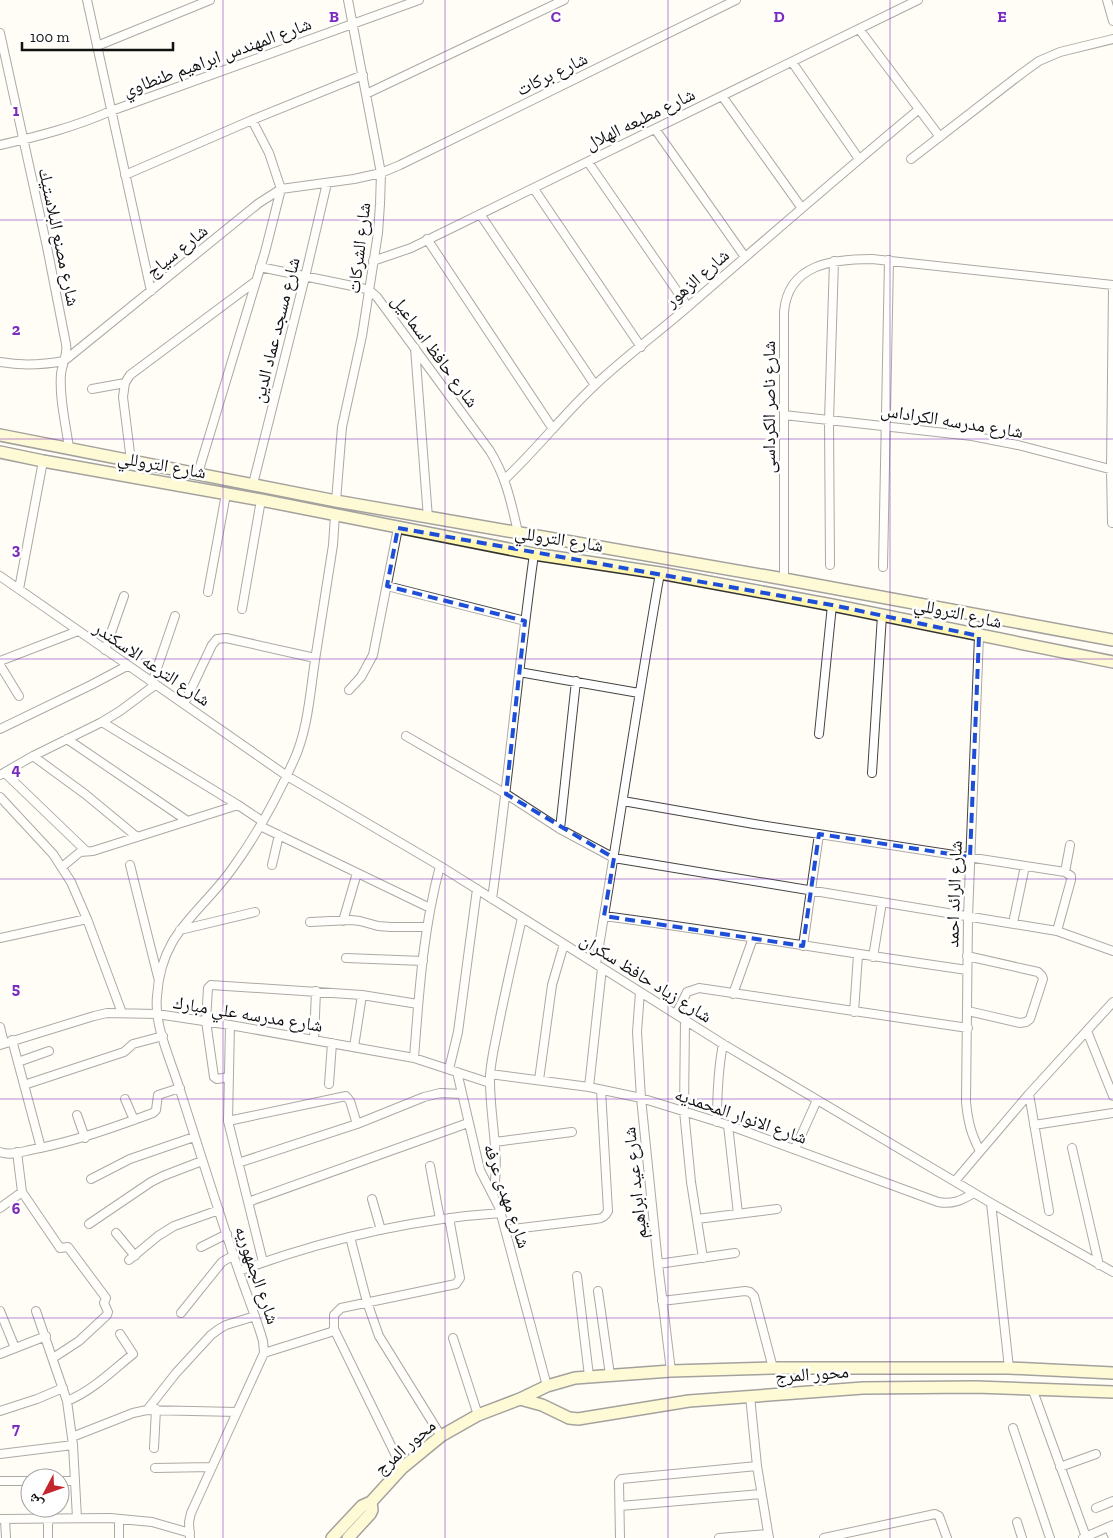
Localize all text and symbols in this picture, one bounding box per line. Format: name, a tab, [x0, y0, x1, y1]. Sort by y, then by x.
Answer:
text: B	[329, 7, 339, 26]
text: C	[551, 7, 561, 26]
text: D	[773, 7, 785, 26]
text: E	[997, 7, 1007, 26]
street label: شارع المهندس ابراهيم طنطاوي	[120, 13, 316, 105]
scale bar	[22, 20, 174, 52]
text: 100 m	[30, 28, 69, 46]
street label: شارع بركات	[513, 47, 591, 101]
street label: شارع مطبعه الهلال	[582, 83, 698, 155]
text: 1	[13, 101, 20, 120]
street label: شارع مصنع البلاستيك	[33, 166, 84, 308]
street label: شارع الشركات	[343, 201, 375, 295]
street label: شارع سياج	[142, 220, 213, 283]
street label: شارع الزهور	[660, 244, 734, 313]
street label: شارع مسجد عماد الدين	[247, 255, 305, 405]
street label: شارع حافظ اسماعيل	[387, 290, 483, 412]
text: 2	[12, 320, 21, 339]
street label: شارع ناصر الكرداسى	[758, 341, 780, 473]
street label: شارع مدرسه الكراداس	[879, 399, 1025, 443]
street label: شارع التروللي	[116, 446, 208, 487]
street label: شارع التروللي	[513, 521, 605, 560]
text: 3	[12, 540, 21, 559]
street label: شارع التروللي	[911, 593, 1004, 637]
street label: شارع الترعه الاسكندر	[89, 616, 214, 711]
text: 4	[11, 760, 21, 779]
street label: شارع الرائد احمد	[941, 840, 967, 948]
street label: شارع زياد حافظ سكران	[576, 929, 716, 1027]
text: 5	[12, 979, 20, 998]
street label: شارع مدرسه علي مبارك	[171, 991, 324, 1040]
street label: شارع الانوار المحمديه	[672, 1083, 810, 1149]
street label: شارع عيد ابراهيم	[618, 1126, 653, 1240]
street label: شارع مهدى عرفه	[479, 1141, 535, 1251]
text: 6	[12, 1199, 21, 1218]
street label: شارع الجمهوريه	[230, 1223, 284, 1327]
street label: محور المرج	[774, 1360, 850, 1389]
street label: محور المرج	[370, 1414, 441, 1480]
text: 7	[12, 1419, 20, 1438]
north arrow	[20, 1468, 70, 1518]
text: ش	[24, 1490, 47, 1512]

